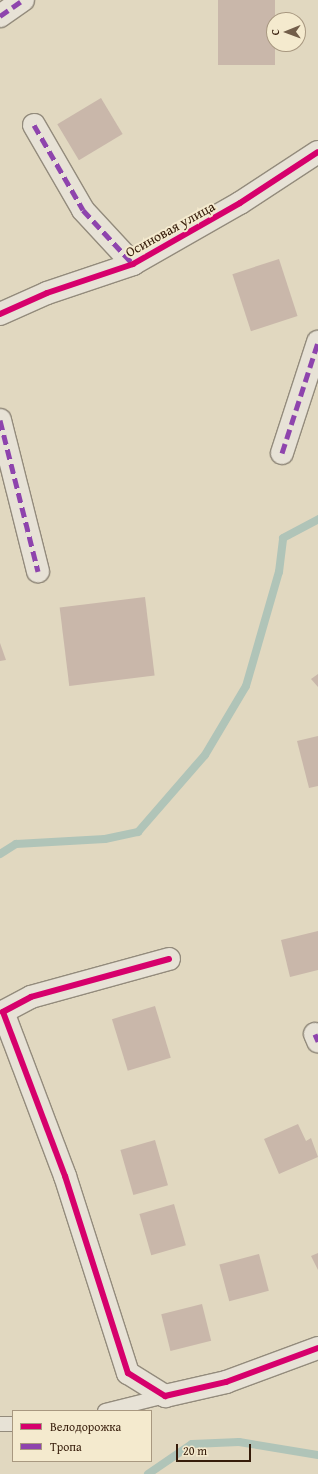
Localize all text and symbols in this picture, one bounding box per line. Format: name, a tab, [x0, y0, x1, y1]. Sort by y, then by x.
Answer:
north arrow	[266, 12, 306, 52]
text: С	[267, 29, 283, 35]
street label: Осиновая улица	[122, 197, 218, 261]
legend	[12, 1410, 152, 1462]
text: Велодорожка	[50, 1418, 121, 1435]
scale bar	[178, 1436, 253, 1462]
text: Тропа	[50, 1438, 82, 1455]
text: 20 m	[183, 1442, 207, 1459]

